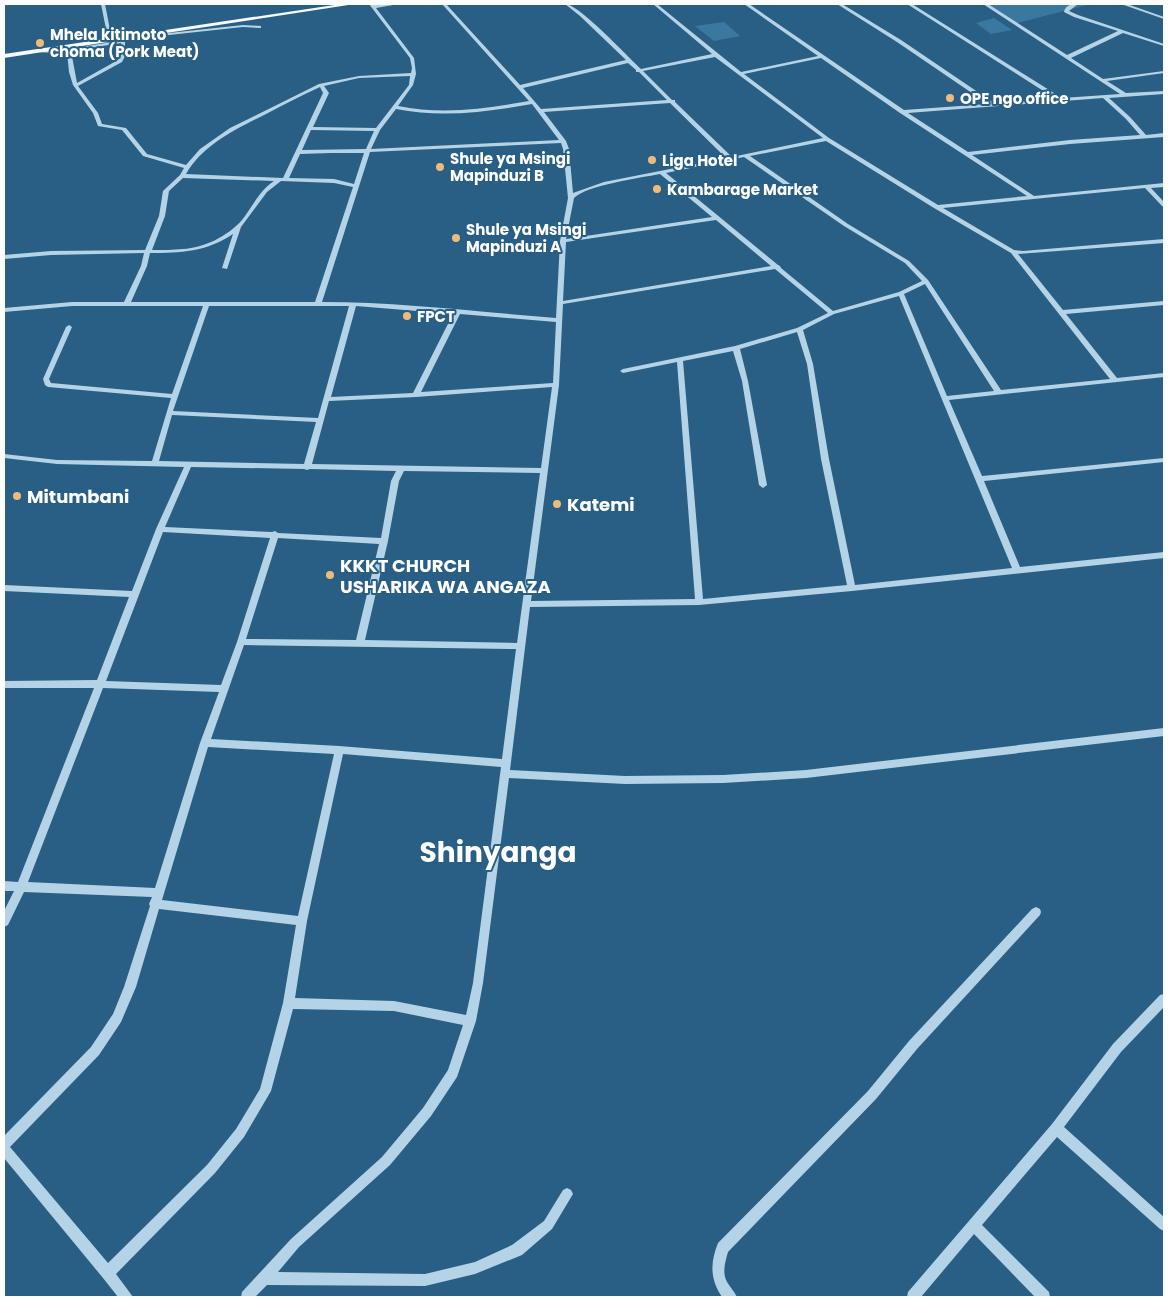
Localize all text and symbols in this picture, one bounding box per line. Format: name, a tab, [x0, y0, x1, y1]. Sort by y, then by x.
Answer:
place label: Mhela kitimoto choma (Pork Meat)	[50, 24, 199, 62]
marker: Mhela kitimoto choma (Pork Meat)	[34, 37, 46, 49]
place label: OPE ngo office	[960, 88, 1069, 109]
marker: OPE ngo office	[944, 92, 956, 104]
place label: Shule ya Msingi Mapinduzi B	[450, 148, 570, 186]
place label: Liga Hotel	[662, 150, 737, 171]
marker: Liga Hotel	[646, 154, 658, 166]
marker: Shule ya Msingi Mapinduzi B	[434, 161, 446, 173]
place label: Kambarage Market	[667, 179, 818, 200]
marker: Kambarage Market	[651, 183, 663, 195]
place label: Shule ya Msingi Mapinduzi A	[466, 219, 586, 257]
marker: Shule ya Msingi Mapinduzi A	[450, 232, 462, 244]
place label: FPCT	[417, 306, 455, 327]
marker: FPCT	[401, 310, 413, 322]
place label: Mitumbani	[27, 484, 129, 509]
marker: Mitumbani	[11, 490, 23, 502]
place label: Katemi	[567, 492, 635, 517]
marker: Katemi	[551, 498, 563, 510]
place label: KKKT CHURCH USHARIKA WA ANGAZA	[340, 553, 551, 599]
marker: KKKT CHURCH USHARIKA WA ANGAZA	[324, 569, 336, 581]
district label: Shinyanga	[420, 833, 576, 872]

